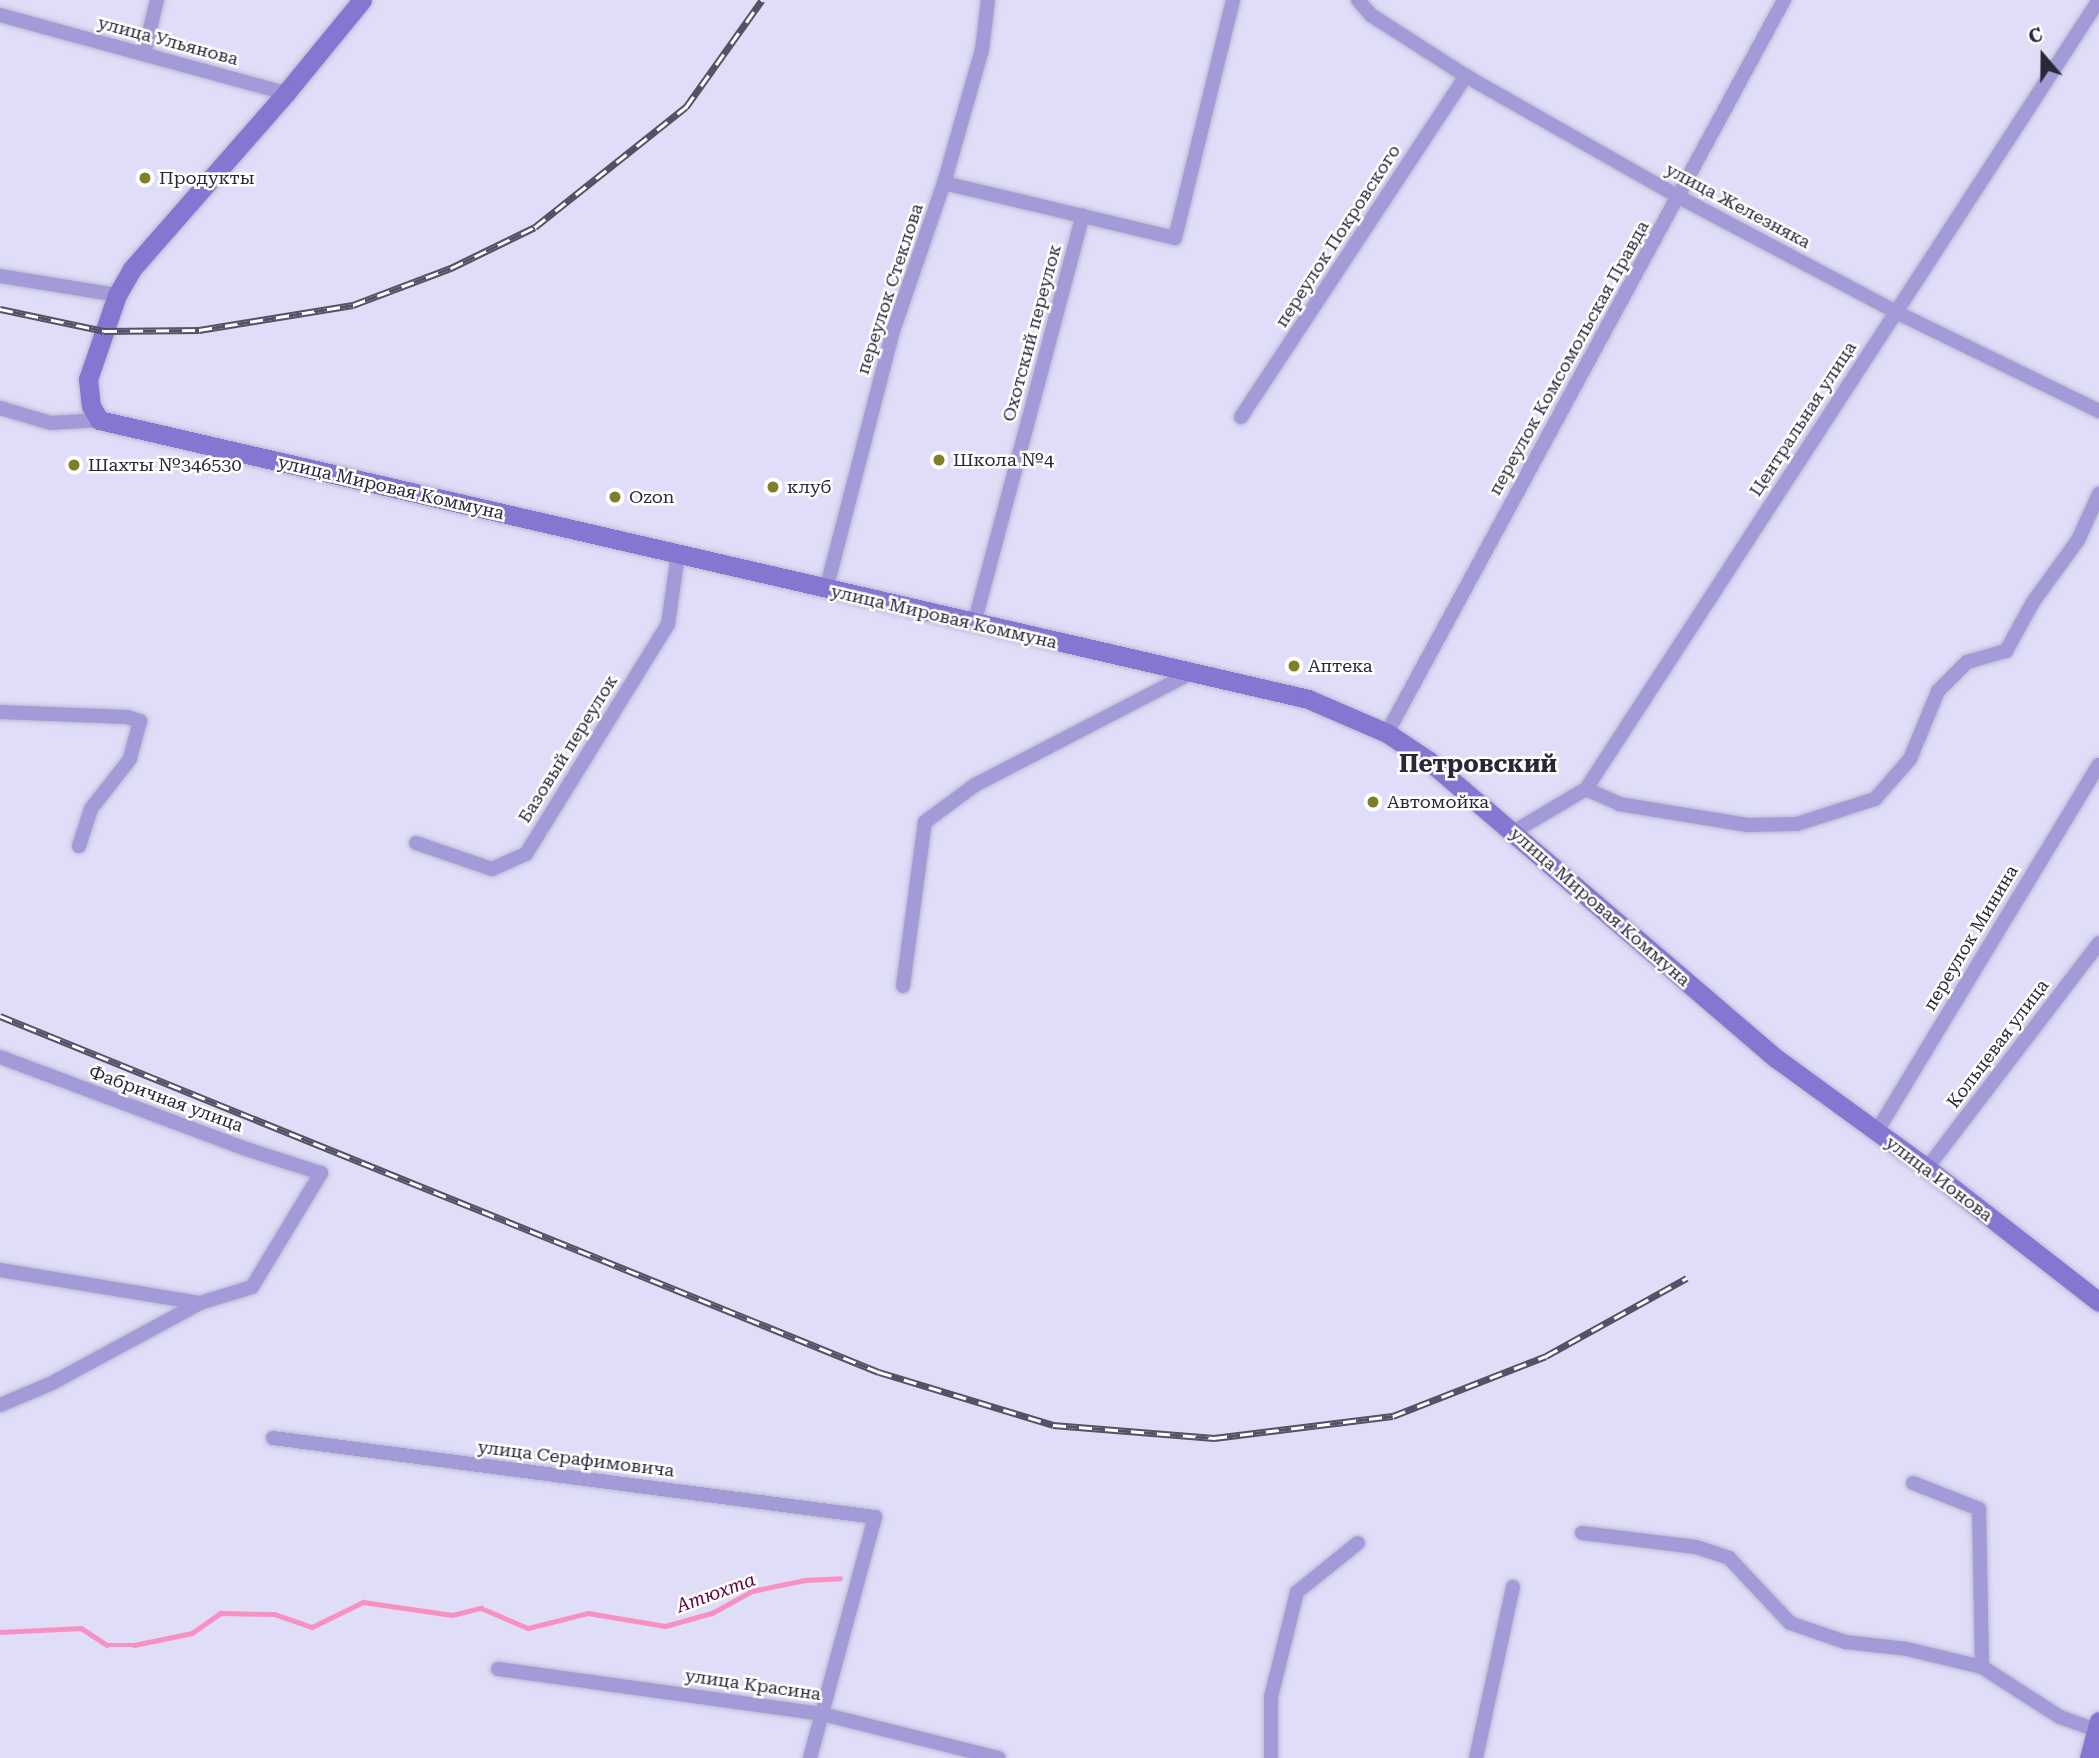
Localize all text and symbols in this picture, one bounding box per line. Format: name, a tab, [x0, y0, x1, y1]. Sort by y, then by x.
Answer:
street label: улица Ульянова	[95, 12, 241, 70]
north arrow	[2008, 21, 2078, 91]
text: С	[2025, 23, 2046, 49]
street label: переулок Покровского	[1271, 141, 1405, 331]
street label: улица Железняка	[1662, 159, 1814, 253]
place label: Продукты	[159, 167, 255, 189]
marker: Продукты	[137, 170, 153, 186]
street label: переулок Стеклова	[852, 201, 928, 377]
street label: переулок Комсомольская Правда	[1484, 217, 1654, 499]
street label: Охотский переулок	[998, 242, 1066, 424]
street label: Центральная улица	[1745, 338, 1861, 500]
place label: Школа №4	[953, 449, 1054, 471]
street label: улица Мировая Коммуна	[276, 451, 506, 525]
marker: Школа №4	[931, 452, 947, 468]
place label: Шахты №346530	[88, 454, 241, 476]
marker: Шахты №346530	[66, 457, 82, 473]
place label: клуб	[787, 476, 832, 498]
marker: клуб	[765, 479, 781, 495]
place label: Ozon	[629, 486, 674, 508]
marker: Ozon	[607, 489, 623, 505]
street label: улица Мировая Коммуна	[829, 580, 1059, 654]
place label: Аптека	[1308, 655, 1373, 677]
marker: Аптека	[1286, 658, 1302, 674]
street label: Базовый переулок	[514, 671, 622, 827]
district label: Петровский	[1399, 751, 1557, 779]
place label: Автомойка	[1387, 791, 1489, 813]
marker: Автомойка	[1365, 794, 1381, 810]
street label: улица Мировая Коммуна	[1506, 823, 1694, 991]
street label: переулок Минина	[1919, 861, 2023, 1015]
street label: Кольцевая улица	[1943, 975, 2053, 1113]
street label: Фабричная улица	[86, 1061, 246, 1137]
street label: улица Ионова	[1881, 1132, 1997, 1226]
street label: улица Серафимовича	[476, 1436, 676, 1482]
water label: Атюхта	[673, 1568, 759, 1618]
street label: улица Красина	[684, 1665, 822, 1705]

